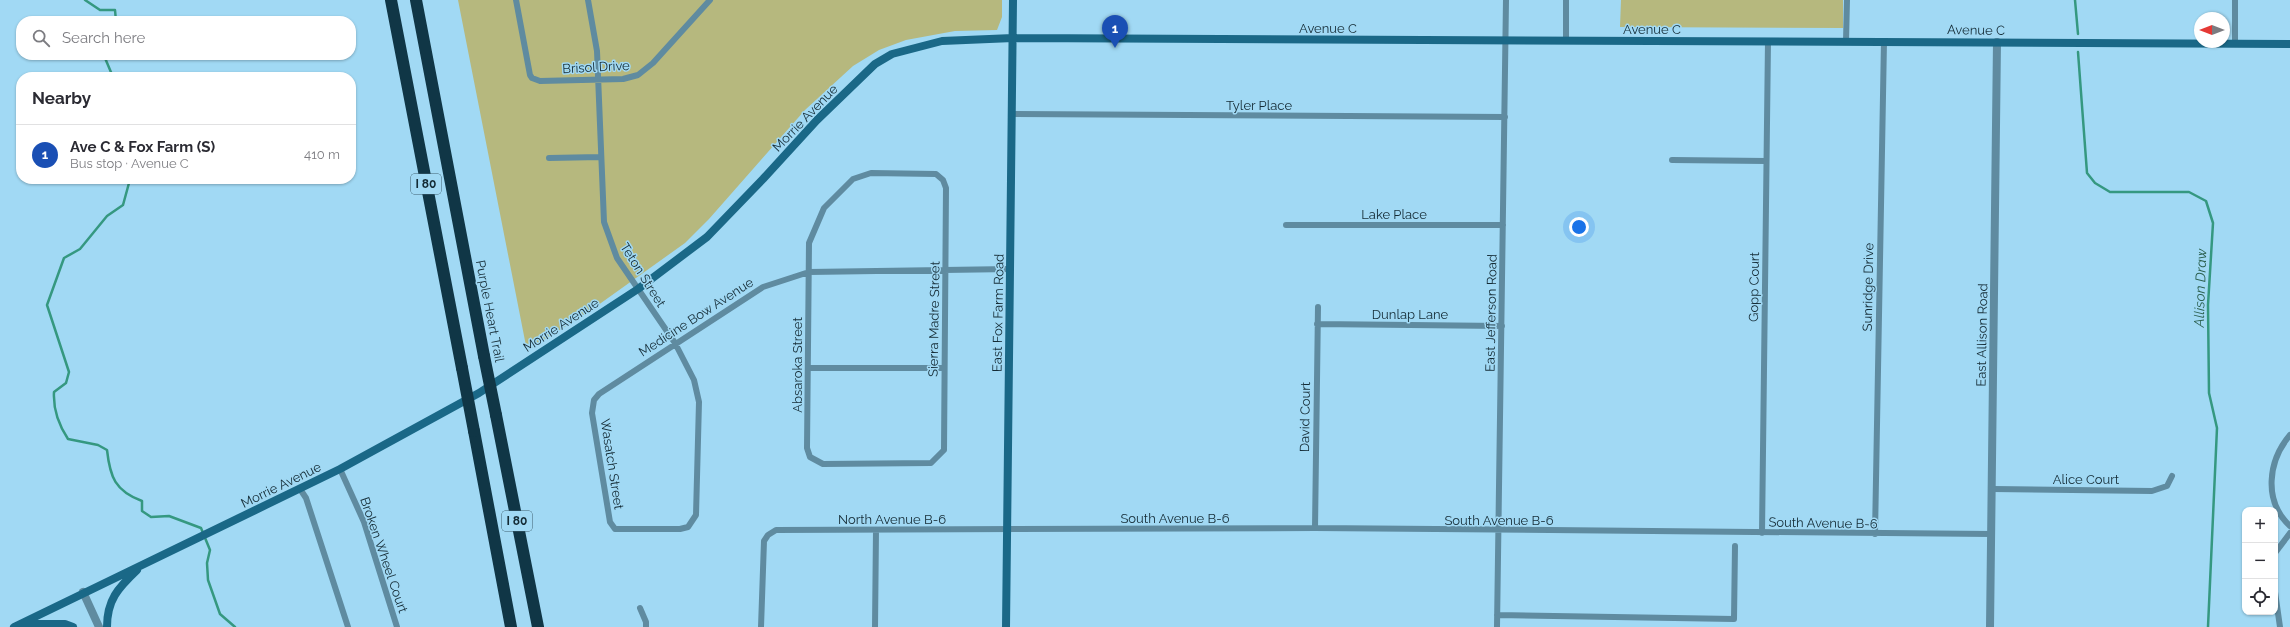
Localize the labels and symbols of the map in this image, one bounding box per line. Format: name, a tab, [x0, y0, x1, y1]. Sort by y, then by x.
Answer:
north arrow	[2194, 12, 2230, 48]
pin: 1	[1102, 15, 1128, 48]
street label: Avenue C	[1299, 21, 1357, 36]
street label: Avenue C	[1623, 22, 1681, 37]
street label: Avenue C	[1947, 22, 2005, 38]
street label: Brisol Drive	[562, 58, 630, 76]
street label: Morrie Avenue	[769, 81, 841, 155]
street label: Tyler Place	[1226, 98, 1292, 113]
road number: I 80	[411, 174, 441, 194]
street label: Lake Place	[1361, 207, 1427, 222]
your location	[1569, 217, 1589, 237]
street label: Teton Street	[617, 240, 669, 310]
street label: Sunridge Drive	[1860, 242, 1876, 331]
water label: Allison Draw	[2191, 248, 2209, 329]
street label: Gopp Court	[1746, 251, 1762, 322]
street label: East Fox Farm Road	[989, 254, 1007, 372]
street label: East Jefferson Road	[1482, 254, 1500, 372]
street label: Purple Heart Trail	[473, 259, 507, 364]
street label: Sierra Madre Street	[925, 260, 943, 377]
street label: Medicine Bow Avenue	[636, 274, 756, 360]
street label: East Allison Road	[1974, 283, 1990, 387]
street label: Morrie Avenue	[520, 295, 602, 355]
street label: Dunlap Lane	[1372, 307, 1449, 322]
street label: Absaroka Street	[790, 317, 805, 413]
street label: David Court	[1297, 381, 1313, 452]
street label: Wasatch Street	[597, 418, 627, 511]
street label: Morrie Avenue	[239, 459, 324, 511]
street label: Alice Court	[2053, 472, 2120, 487]
street label: Broken Wheel Court	[357, 495, 411, 616]
road number: I 80	[502, 511, 532, 531]
street label: South Avenue B-6	[1120, 511, 1230, 526]
street label: North Avenue B-6	[838, 512, 946, 527]
street label: South Avenue B-6	[1444, 513, 1554, 528]
street label: South Avenue B-6	[1768, 515, 1878, 531]

